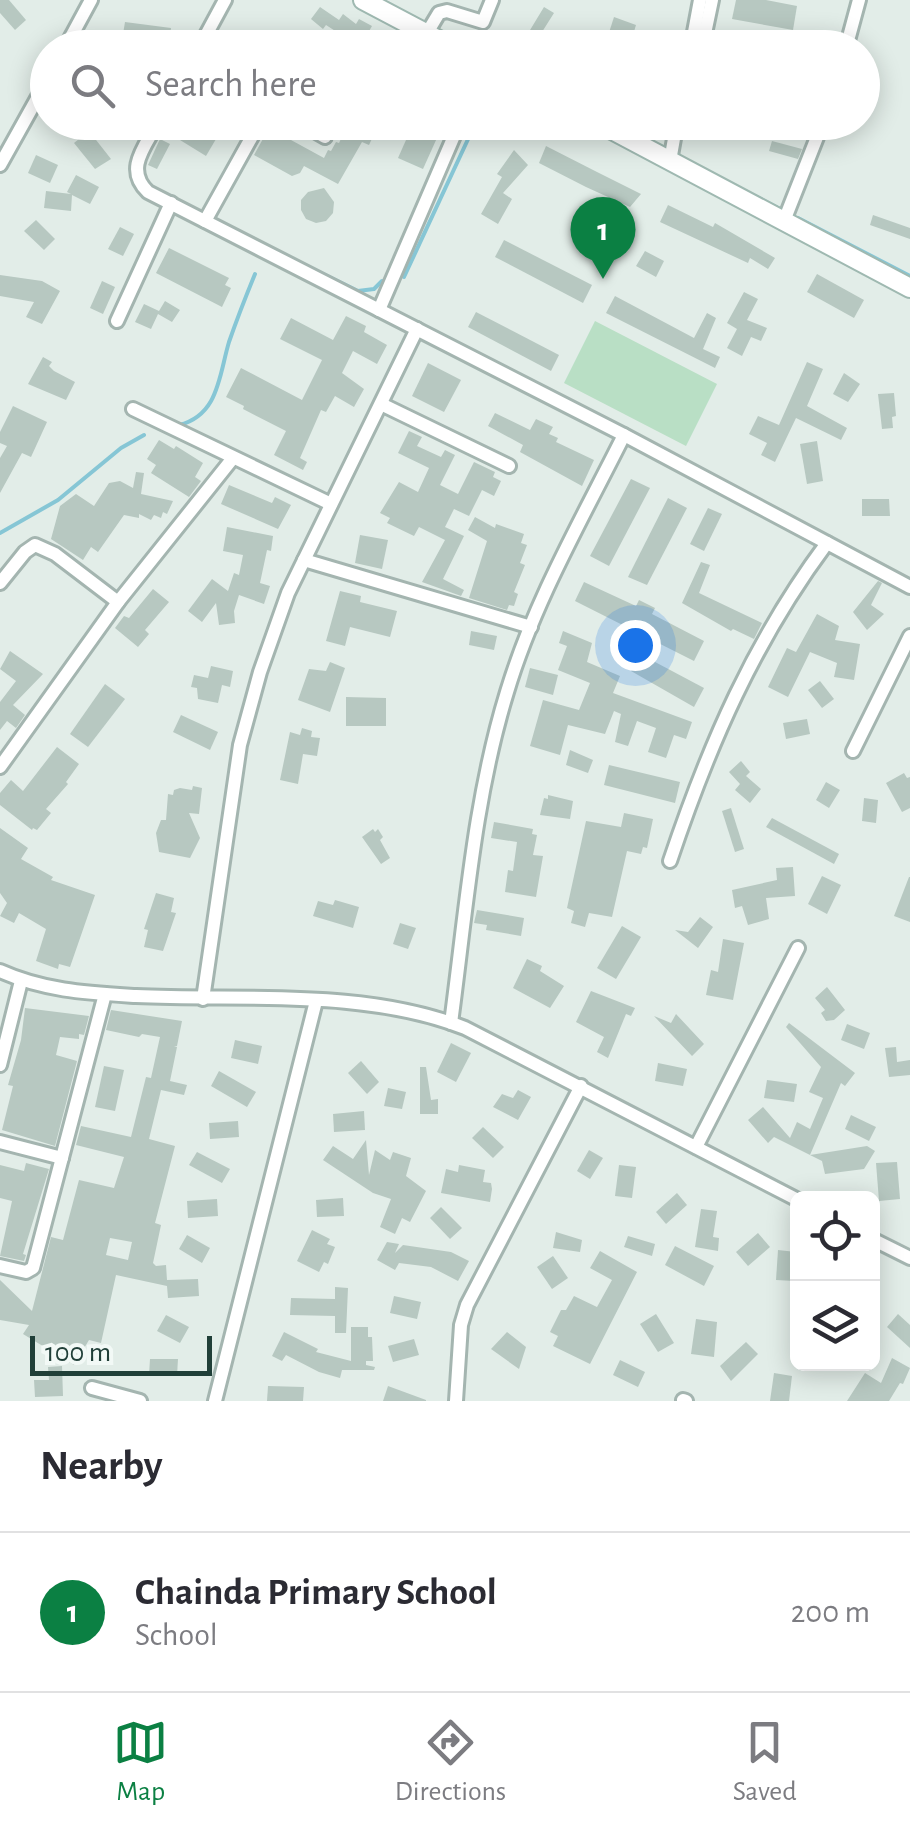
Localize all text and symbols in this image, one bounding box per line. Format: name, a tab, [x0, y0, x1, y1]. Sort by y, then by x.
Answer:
search box	[30, 30, 880, 140]
icon: search	[65, 58, 120, 113]
text: Search here	[145, 66, 317, 104]
pin: 1	[570, 196, 636, 279]
your location	[610, 620, 661, 671]
map controls	[790, 1191, 880, 1371]
button: locate	[790, 1191, 880, 1281]
button: layers	[790, 1281, 880, 1371]
scale bar	[30, 1331, 212, 1376]
text: 100 m	[45, 1339, 111, 1367]
text: Nearby	[40, 1445, 163, 1487]
text: Chainda Primary School	[135, 1574, 497, 1612]
text: 1	[67, 1596, 78, 1628]
text: 200 m	[791, 1596, 870, 1628]
text: School	[135, 1619, 218, 1651]
tab: Map	[113, 1715, 168, 1809]
tab: Directions	[395, 1715, 506, 1809]
tab: Saved	[733, 1715, 797, 1809]

